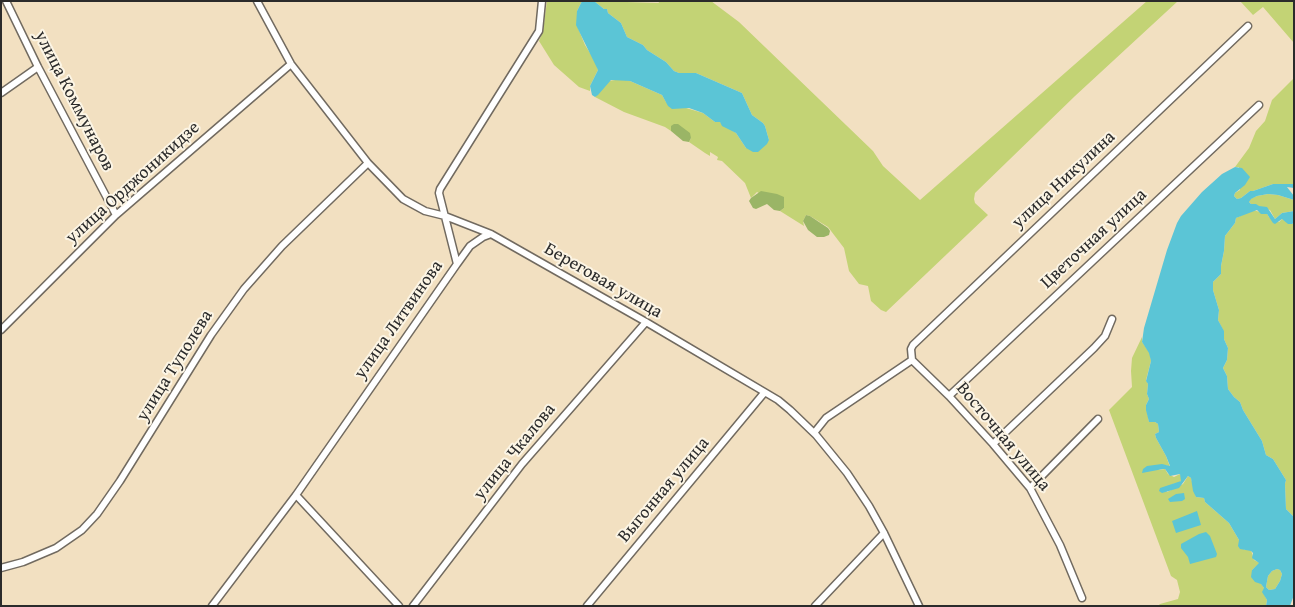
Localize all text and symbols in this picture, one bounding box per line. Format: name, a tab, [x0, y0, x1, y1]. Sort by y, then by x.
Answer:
street label: улица Коммунаров	[29, 27, 119, 175]
street label: улица Орджоникидзе	[62, 117, 204, 249]
street label: улица Никулина	[1008, 127, 1120, 233]
street label: Цветочная улица	[1037, 184, 1151, 294]
street label: Береговая улица	[540, 238, 666, 324]
street label: улица Литвинова	[350, 257, 448, 383]
street label: улица Туполева	[132, 306, 218, 426]
street label: Восточная улица	[951, 378, 1055, 496]
street label: улица Чкалова	[469, 399, 561, 505]
street label: Выгонная улица	[614, 433, 714, 547]

